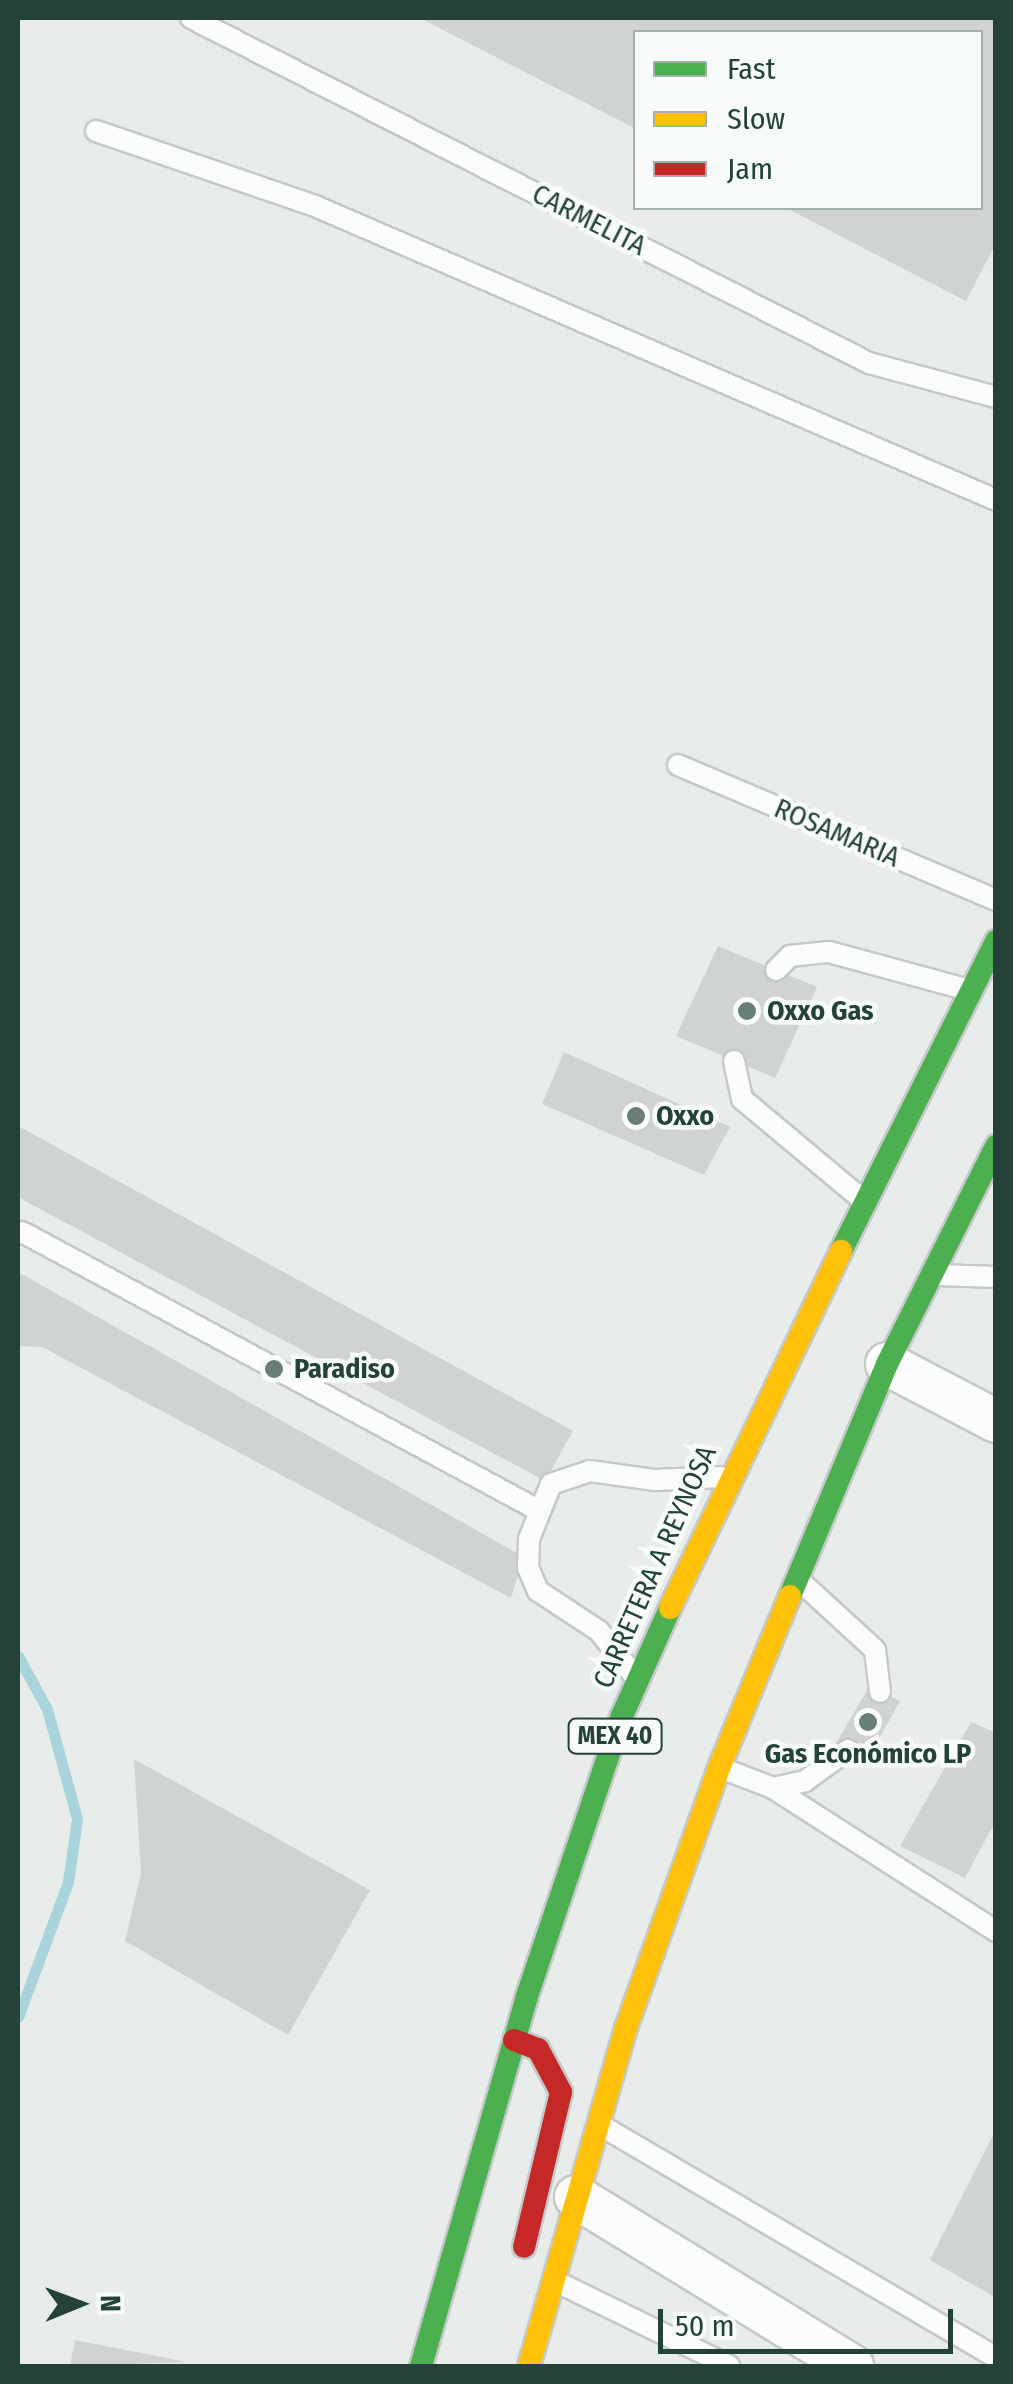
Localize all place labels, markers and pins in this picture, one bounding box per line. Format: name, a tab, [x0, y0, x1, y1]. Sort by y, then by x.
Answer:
place label: Oxxo Gas	[767, 994, 874, 1028]
marker: Oxxo Gas	[736, 1000, 758, 1022]
place label: Oxxo	[656, 1099, 714, 1133]
marker: Oxxo	[625, 1105, 647, 1127]
place label: Paradiso	[294, 1352, 395, 1386]
marker: Paradiso	[263, 1358, 285, 1380]
marker: Gas Económico LP	[857, 1711, 879, 1733]
place label: Gas Económico LP	[765, 1737, 971, 1771]

